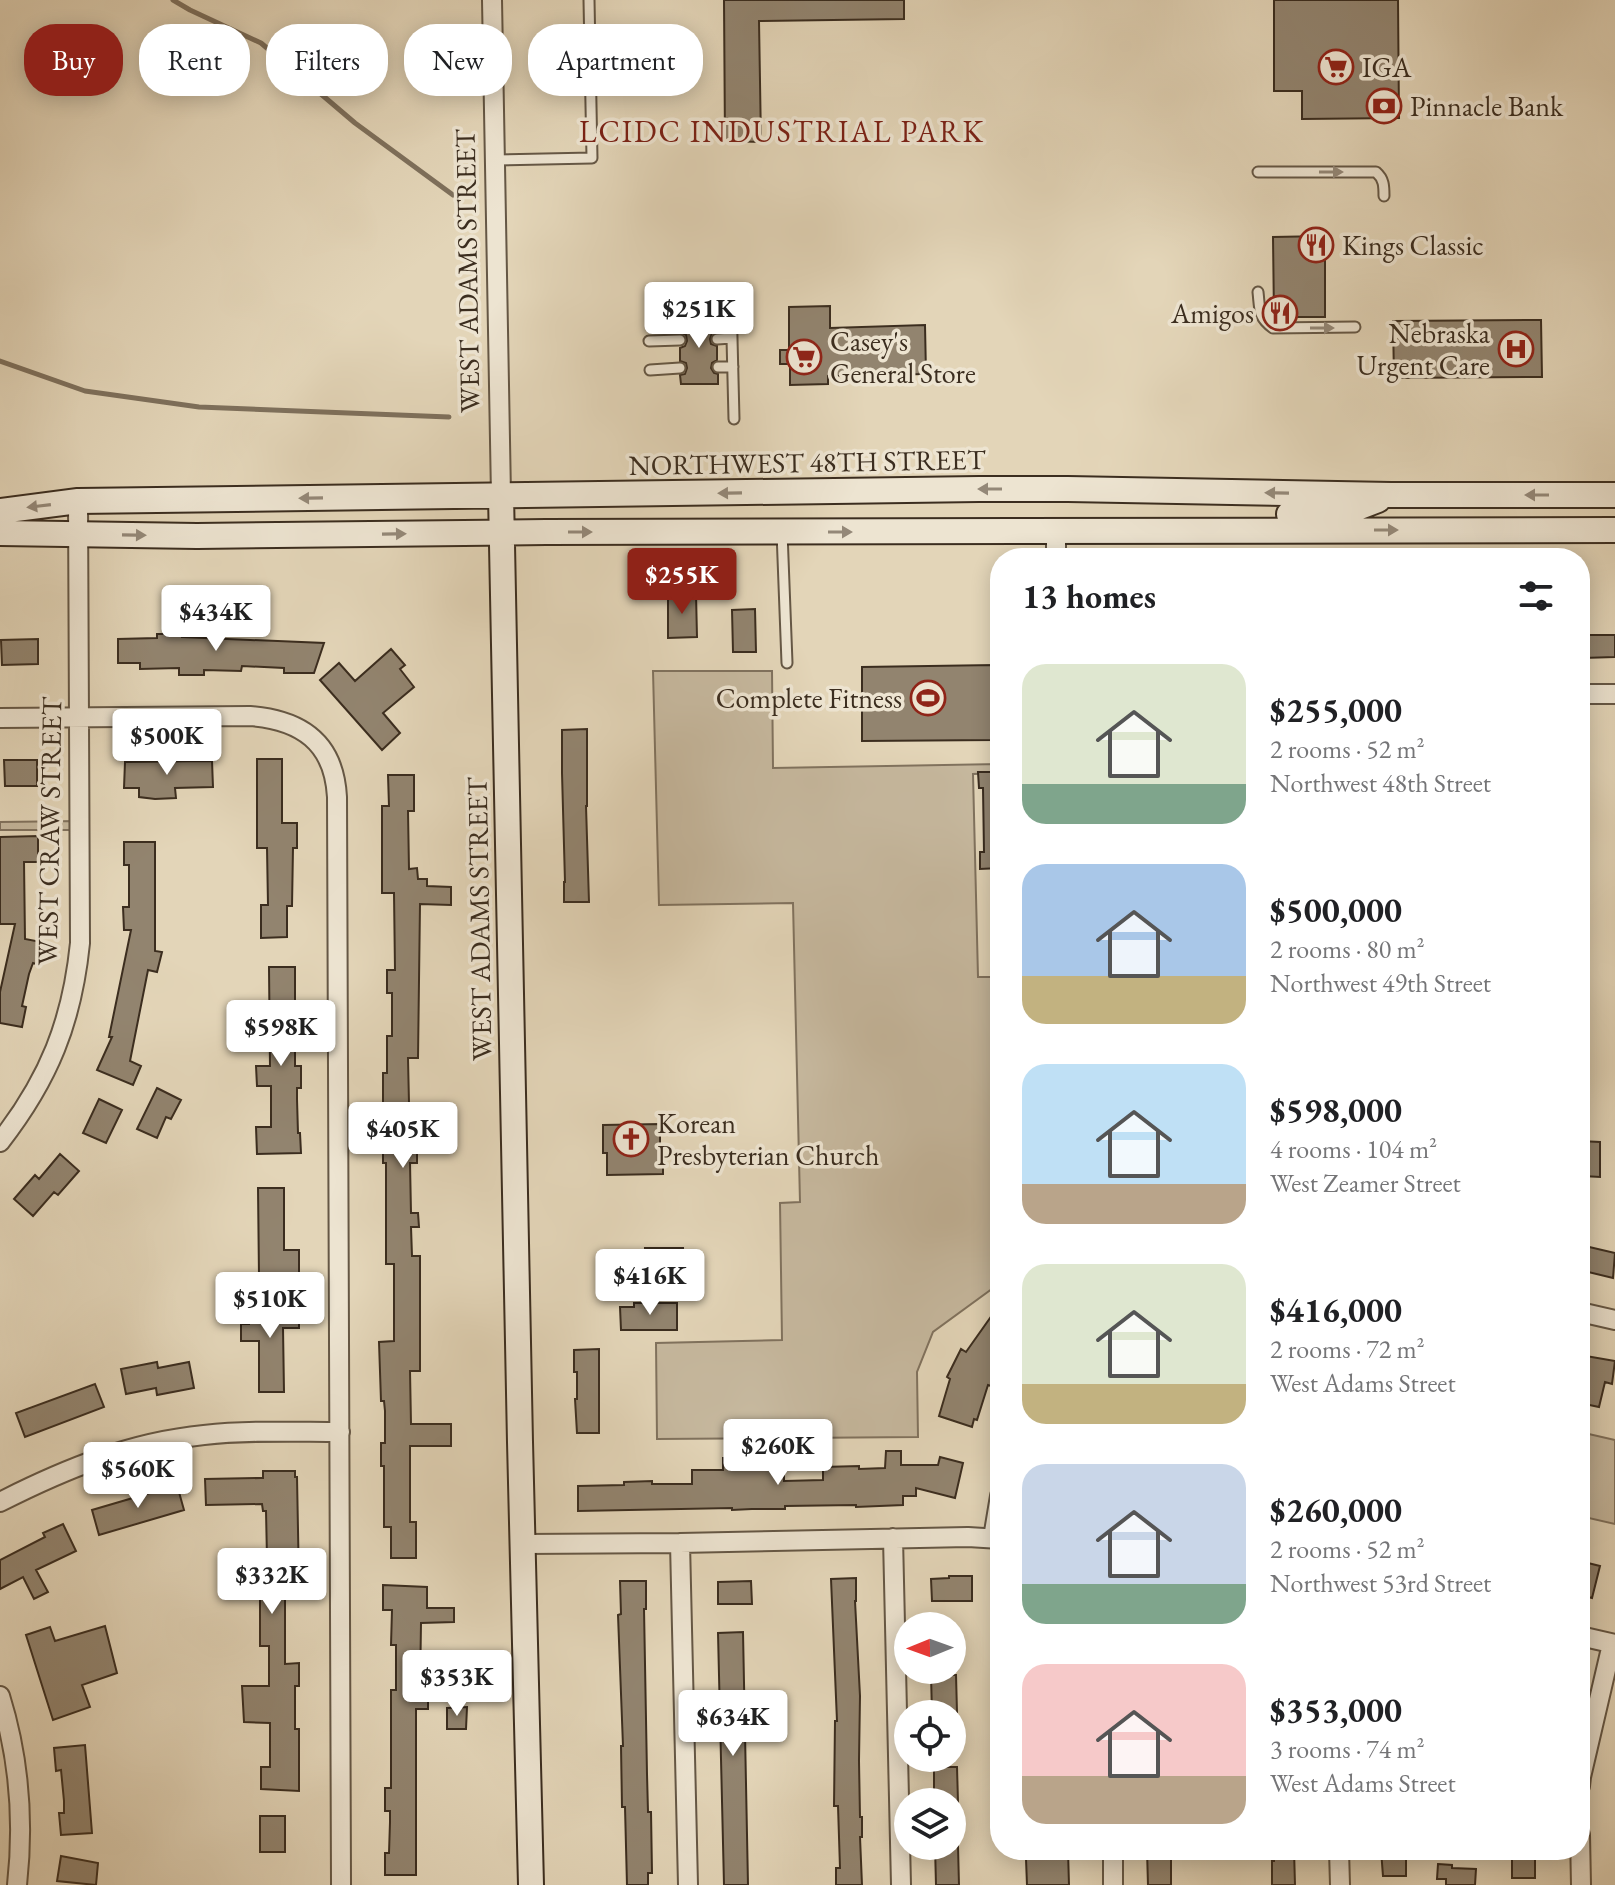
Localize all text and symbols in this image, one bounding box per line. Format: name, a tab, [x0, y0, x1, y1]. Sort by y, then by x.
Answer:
chip: Buy	[24, 24, 123, 96]
chip: Rent	[139, 24, 250, 96]
chip: Filters	[266, 24, 388, 96]
chip: New	[404, 24, 512, 96]
chip: Apartment	[528, 24, 703, 96]
supermarket icon: IGA	[1317, 48, 1355, 86]
place label: IGA	[1362, 49, 1412, 85]
bank icon: Pinnacle Bank	[1365, 87, 1403, 125]
place label: Pinnacle Bank	[1410, 88, 1564, 124]
district label: LCIDC INDUSTRIAL PARK	[579, 112, 985, 151]
street label: WEST ADAMS STREET	[447, 129, 487, 413]
one-way arrow	[1319, 166, 1344, 178]
restaurant icon: Kings Classic	[1297, 226, 1335, 264]
place label: Kings Classic	[1342, 227, 1484, 263]
pin: $251K	[643, 282, 755, 350]
text: $251K	[662, 291, 736, 325]
restaurant icon: Amigos	[1261, 294, 1299, 332]
place label: Amigos	[1170, 295, 1254, 331]
place label: Nebraska Urgent Care	[1356, 315, 1491, 383]
one-way arrow	[1310, 322, 1335, 334]
place label: Casey's General Store	[830, 323, 976, 391]
hospital icon: Nebraska Urgent Care	[1497, 330, 1535, 368]
supermarket icon: Casey's General Store	[785, 338, 823, 376]
street label: NORTHWEST 48TH STREET	[628, 441, 986, 483]
one-way arrow	[977, 483, 1002, 496]
one-way arrow	[717, 486, 742, 499]
one-way arrow	[1264, 487, 1289, 499]
one-way arrow	[1524, 489, 1549, 501]
one-way arrow	[298, 491, 323, 504]
one-way arrow	[26, 499, 51, 512]
one-way arrow	[1374, 524, 1399, 536]
one-way arrow	[568, 526, 593, 538]
one-way arrow	[828, 526, 853, 538]
one-way arrow	[382, 528, 407, 540]
one-way arrow	[122, 529, 147, 542]
pin: $255K	[626, 548, 738, 616]
text: $255K	[645, 557, 719, 591]
text: 13 homes	[1022, 574, 1156, 618]
icon: filters	[1514, 574, 1558, 618]
pin: $434K	[160, 585, 272, 653]
text: $434K	[179, 594, 253, 628]
sports icon: Complete Fitness	[909, 679, 947, 717]
place label: Complete Fitness	[716, 680, 902, 716]
text: $255,000	[1270, 688, 1402, 732]
street label: WEST CRAW STREET	[29, 696, 69, 966]
icon: home	[1086, 696, 1182, 792]
pin: $500K	[111, 709, 223, 777]
text: $500K	[130, 718, 204, 752]
text: 2 rooms · 52 m²	[1270, 732, 1425, 766]
text: Northwest 48th Street	[1270, 766, 1491, 800]
street label: WEST ADAMS STREET	[459, 777, 499, 1061]
text: $500,000	[1270, 888, 1402, 932]
icon: home	[1086, 896, 1182, 992]
text: 2 rooms · 80 m²	[1270, 932, 1425, 966]
text: Northwest 49th Street	[1270, 966, 1491, 1000]
pin: $598K	[225, 1000, 337, 1068]
text: $598K	[244, 1009, 318, 1043]
text: $598,000	[1270, 1088, 1402, 1132]
icon: home	[1086, 1096, 1182, 1192]
pin: $405K	[347, 1102, 459, 1170]
place label: Korean Presbyterian Church	[657, 1105, 879, 1173]
text: $405K	[366, 1111, 440, 1145]
church icon: Korean Presbyterian Church	[612, 1120, 650, 1158]
text: 4 rooms · 104 m²	[1270, 1132, 1437, 1166]
text: West Zeamer Street	[1270, 1166, 1461, 1200]
pin: $416K	[594, 1249, 706, 1317]
text: $416K	[613, 1258, 687, 1292]
pin: $510K	[214, 1272, 326, 1340]
text: $510K	[233, 1281, 307, 1315]
text: $416,000	[1270, 1288, 1402, 1332]
icon: home	[1086, 1296, 1182, 1392]
text: 2 rooms · 72 m²	[1270, 1332, 1425, 1366]
text: West Adams Street	[1270, 1366, 1456, 1400]
pin: $260K	[722, 1419, 834, 1487]
text: $260K	[741, 1428, 815, 1462]
pin: $560K	[82, 1442, 194, 1510]
text: $560K	[101, 1451, 175, 1485]
text: $260,000	[1270, 1488, 1402, 1532]
icon: home	[1086, 1496, 1182, 1592]
text: 2 rooms · 52 m²	[1270, 1532, 1425, 1566]
pin: $332K	[216, 1548, 328, 1616]
text: $332K	[235, 1557, 309, 1591]
text: Northwest 53rd Street	[1270, 1566, 1491, 1600]
north arrow	[894, 1612, 966, 1684]
map controls	[894, 1612, 966, 1860]
pin: $353K	[401, 1650, 513, 1718]
text: $353K	[420, 1659, 494, 1693]
text: $353,000	[1270, 1688, 1402, 1732]
pin: $634K	[677, 1690, 789, 1758]
icon: home	[1086, 1696, 1182, 1792]
text: $634K	[696, 1699, 770, 1733]
button: locate	[894, 1700, 966, 1772]
text: 3 rooms · 74 m²	[1270, 1732, 1425, 1766]
text: West Adams Street	[1270, 1766, 1456, 1800]
button: layers	[894, 1788, 966, 1860]

